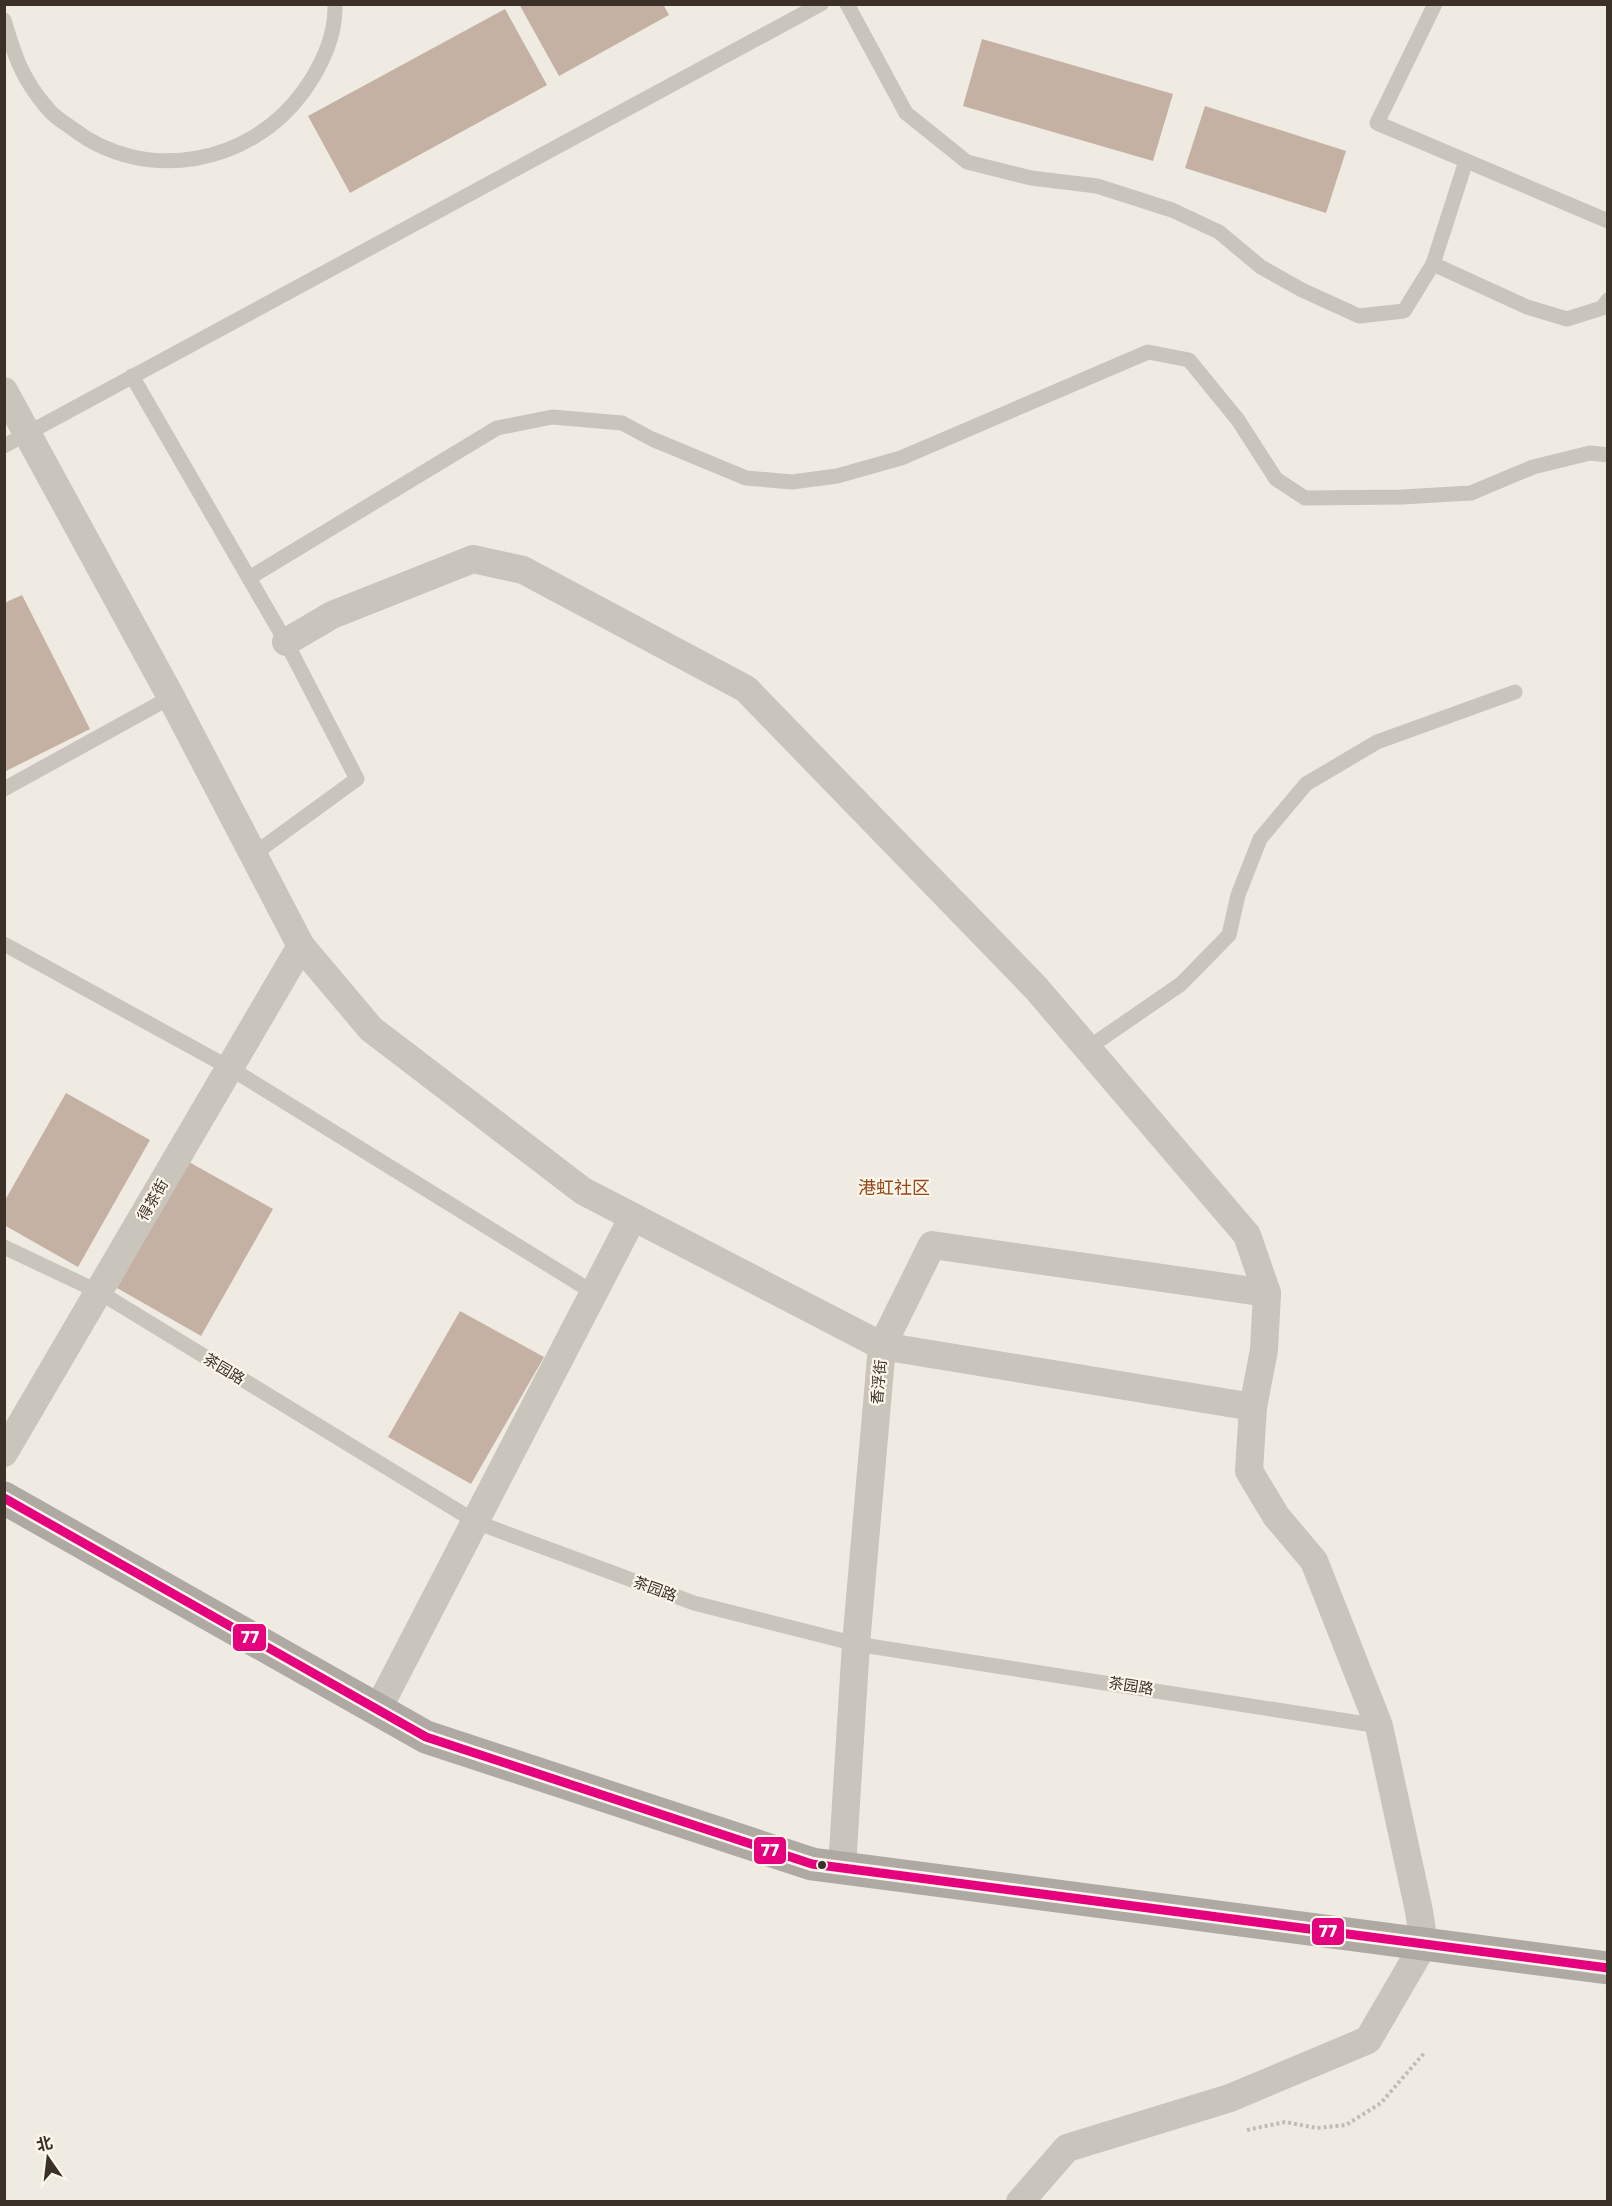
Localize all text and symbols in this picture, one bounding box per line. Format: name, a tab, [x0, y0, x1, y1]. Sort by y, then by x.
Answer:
street label: 得茶街	[134, 1176, 172, 1224]
district label: 港虹社区	[858, 1177, 930, 1199]
street label: 茶园路	[200, 1350, 248, 1388]
street label: 香浮街	[868, 1359, 890, 1405]
street label: 茶园路	[631, 1573, 679, 1605]
line badge: 77	[232, 1623, 267, 1652]
text: 77	[241, 1628, 259, 1647]
street label: 茶园路	[1107, 1674, 1155, 1698]
line badge: 77	[753, 1836, 787, 1865]
text: 77	[761, 1841, 779, 1860]
unlabelled marker	[816, 1859, 828, 1871]
line badge: 77	[1311, 1917, 1345, 1946]
text: 77	[1319, 1922, 1337, 1941]
north arrow	[18, 2128, 78, 2188]
text: 北	[34, 2133, 55, 2155]

